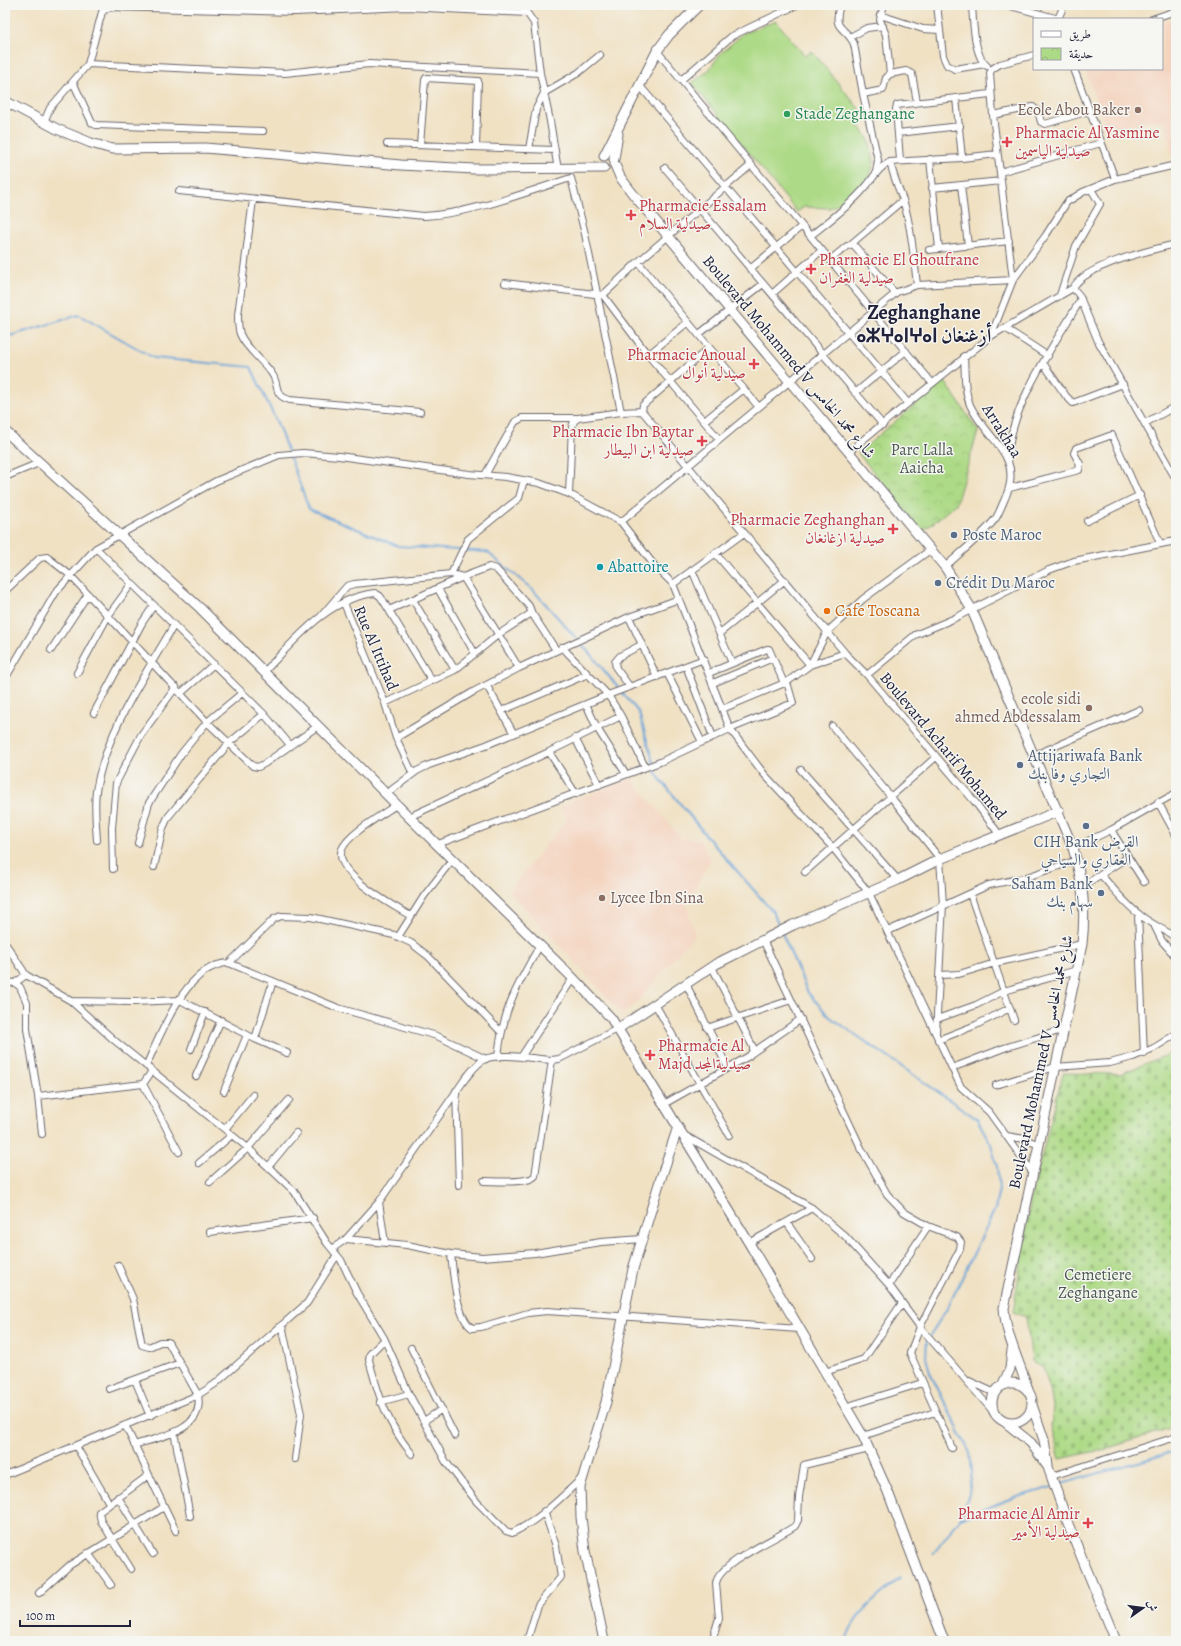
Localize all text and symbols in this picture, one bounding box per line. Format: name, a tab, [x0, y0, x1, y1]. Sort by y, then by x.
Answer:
legend	[1033, 18, 1163, 70]
text: طريق	[1069, 26, 1091, 42]
text: حديقة	[1069, 46, 1093, 62]
place label: Ecole Abou Baker	[1017, 99, 1130, 121]
place label: Stade Zeghangane	[795, 103, 915, 125]
marker: Ecole Abou Baker	[1133, 105, 1143, 115]
marker: Stade Zeghangane	[782, 109, 792, 119]
place label: Pharmacie Al Yasmine صيدلية الياسمين	[1015, 122, 1160, 162]
marker: Pharmacie Al Yasmine صيدلية الياسمين	[1002, 137, 1012, 147]
place label: Pharmacie Essalam صيدلية السلام	[639, 195, 767, 238]
marker: Pharmacie Essalam صيدلية السلام	[626, 210, 636, 220]
place label: Pharmacie El Ghoufrane صيدلية الغفران	[819, 249, 979, 289]
street label: Boulevard Mohammed V شارع محمد الخامس	[696, 251, 881, 465]
marker: Pharmacie El Ghoufrane صيدلية الغفران	[806, 264, 816, 274]
district label: Zeghanghane ⴰⵣⵖⴰⵏⵖⴰⵏ أزغنغان	[857, 299, 992, 349]
place label: Pharmacie Anoual صيدلية أنوال	[627, 344, 746, 384]
marker: Pharmacie Anoual صيدلية أنوال	[749, 359, 759, 369]
street label: Arrakhaa	[976, 399, 1028, 463]
place label: Pharmacie Ibn Baytar صيدلية ابن البيطار	[552, 421, 694, 461]
marker: Pharmacie Ibn Baytar صيدلية ابن البيطار	[697, 436, 707, 446]
park label: Parc Lalla Aaicha	[891, 439, 954, 479]
place label: Pharmacie Zeghanghan صيدلية ازغانغان	[730, 509, 885, 549]
marker: Pharmacie Zeghanghan صيدلية ازغانغان	[888, 524, 898, 534]
place label: Poste Maroc	[962, 524, 1042, 546]
marker: Poste Maroc	[949, 530, 959, 540]
place label: Abattoire	[607, 556, 669, 578]
marker: Abattoire	[595, 562, 605, 572]
place label: Crédit Du Maroc	[946, 572, 1055, 594]
marker: Crédit Du Maroc	[933, 578, 943, 588]
place label: Cafe Toscana	[835, 600, 921, 622]
street label: Rue Al Ittihad	[348, 602, 404, 694]
marker: Cafe Toscana	[822, 606, 832, 616]
street label: Boulevard Acharif Mohamed	[875, 668, 1012, 825]
place label: ecole sidi ahmed Abdessalam	[955, 688, 1081, 728]
marker: ecole sidi ahmed Abdessalam	[1084, 703, 1094, 713]
place label: Attijariwafa Bank التجاري وفا بنك	[1027, 745, 1143, 786]
marker: Attijariwafa Bank التجاري وفا بنك	[1015, 760, 1025, 770]
marker: CIH Bank القرض العقاري والسياحي	[1081, 821, 1091, 831]
place label: CIH Bank القرض العقاري والسياحي	[1033, 831, 1139, 872]
place label: Saham Bank سهام بنك	[1011, 873, 1093, 916]
place label: Lycee Ibn Sina	[610, 887, 704, 909]
marker: Saham Bank سهام بنك	[1096, 888, 1106, 898]
marker: Lycee Ibn Sina	[597, 893, 607, 903]
street label: Boulevard Mohammed V شارع محمد الخامس	[1003, 933, 1081, 1191]
place label: Pharmacie Al Majd صيدليةالمجد	[658, 1035, 751, 1075]
marker: Pharmacie Al Majd صيدليةالمجد	[645, 1050, 655, 1060]
park label: Cemetiere Zeghangane	[1058, 1264, 1138, 1304]
place label: Pharmacie Al Amir صيدلية الأمير	[958, 1503, 1080, 1543]
marker: Pharmacie Al Amir صيدلية الأمير	[1083, 1518, 1093, 1528]
north arrow	[1123, 1588, 1163, 1628]
text: ش	[1144, 1599, 1161, 1613]
scale bar	[20, 1602, 130, 1628]
text: 100 m	[26, 1608, 55, 1624]

